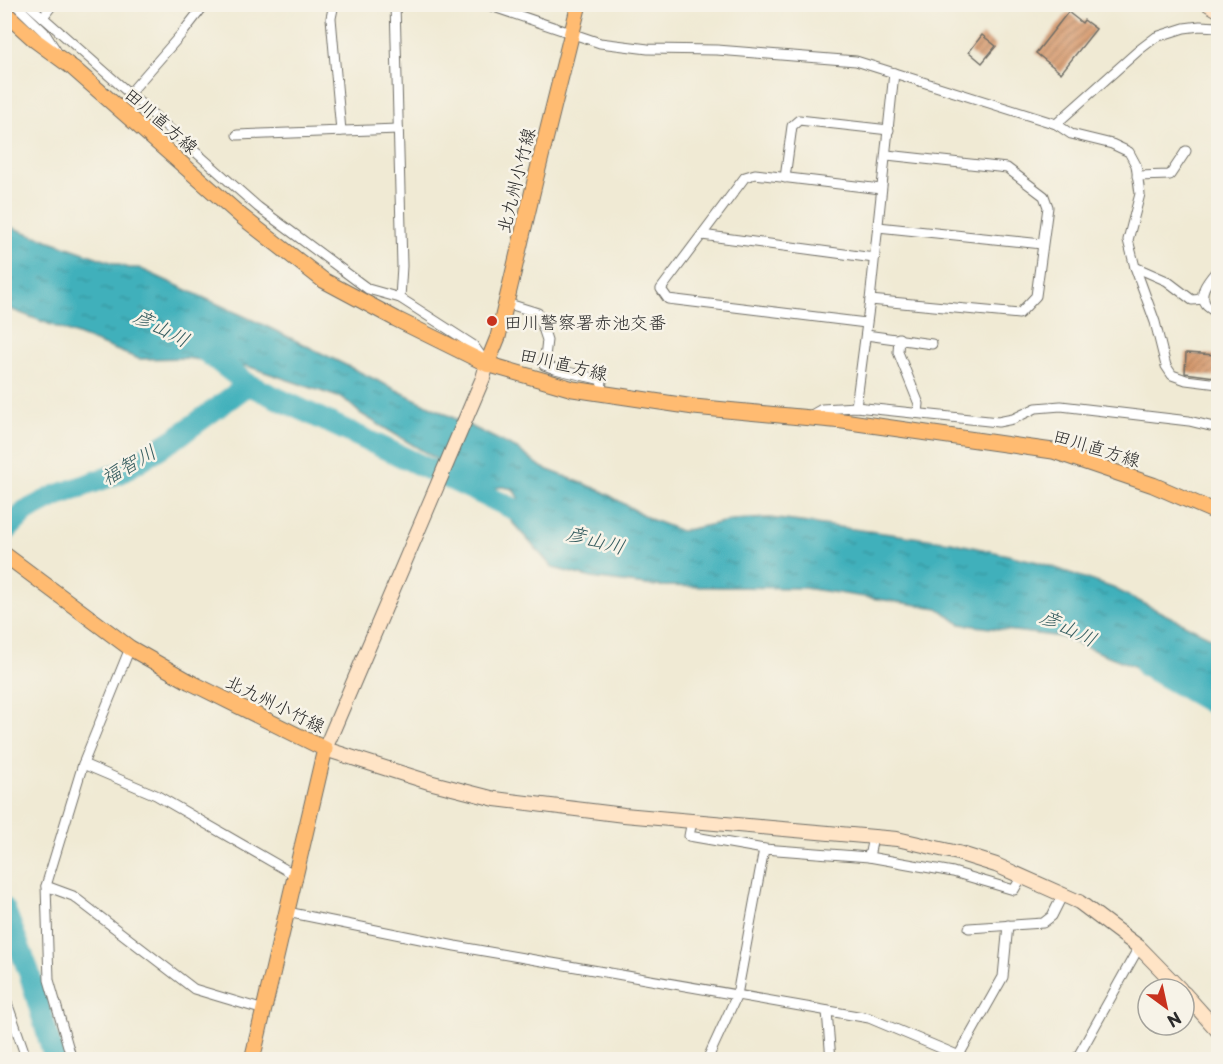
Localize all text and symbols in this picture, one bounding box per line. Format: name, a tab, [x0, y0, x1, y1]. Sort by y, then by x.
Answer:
street label: 田川直方線	[119, 80, 205, 160]
street label: 北九州小竹線	[489, 124, 541, 236]
water label: 彦山川	[128, 300, 196, 354]
place label: 田川警察署赤池交番	[504, 308, 666, 335]
marker: 田川警察署赤池交番	[485, 314, 499, 328]
street label: 田川直方線	[517, 340, 611, 386]
street label: 田川直方線	[1050, 421, 1144, 473]
water label: 福智川	[95, 436, 161, 492]
water label: 彦山川	[563, 517, 629, 561]
water label: 彦山川	[1035, 600, 1103, 654]
street label: 北九州小竹線	[222, 667, 330, 739]
north arrow	[1136, 977, 1196, 1037]
text: N	[1163, 1007, 1187, 1034]

